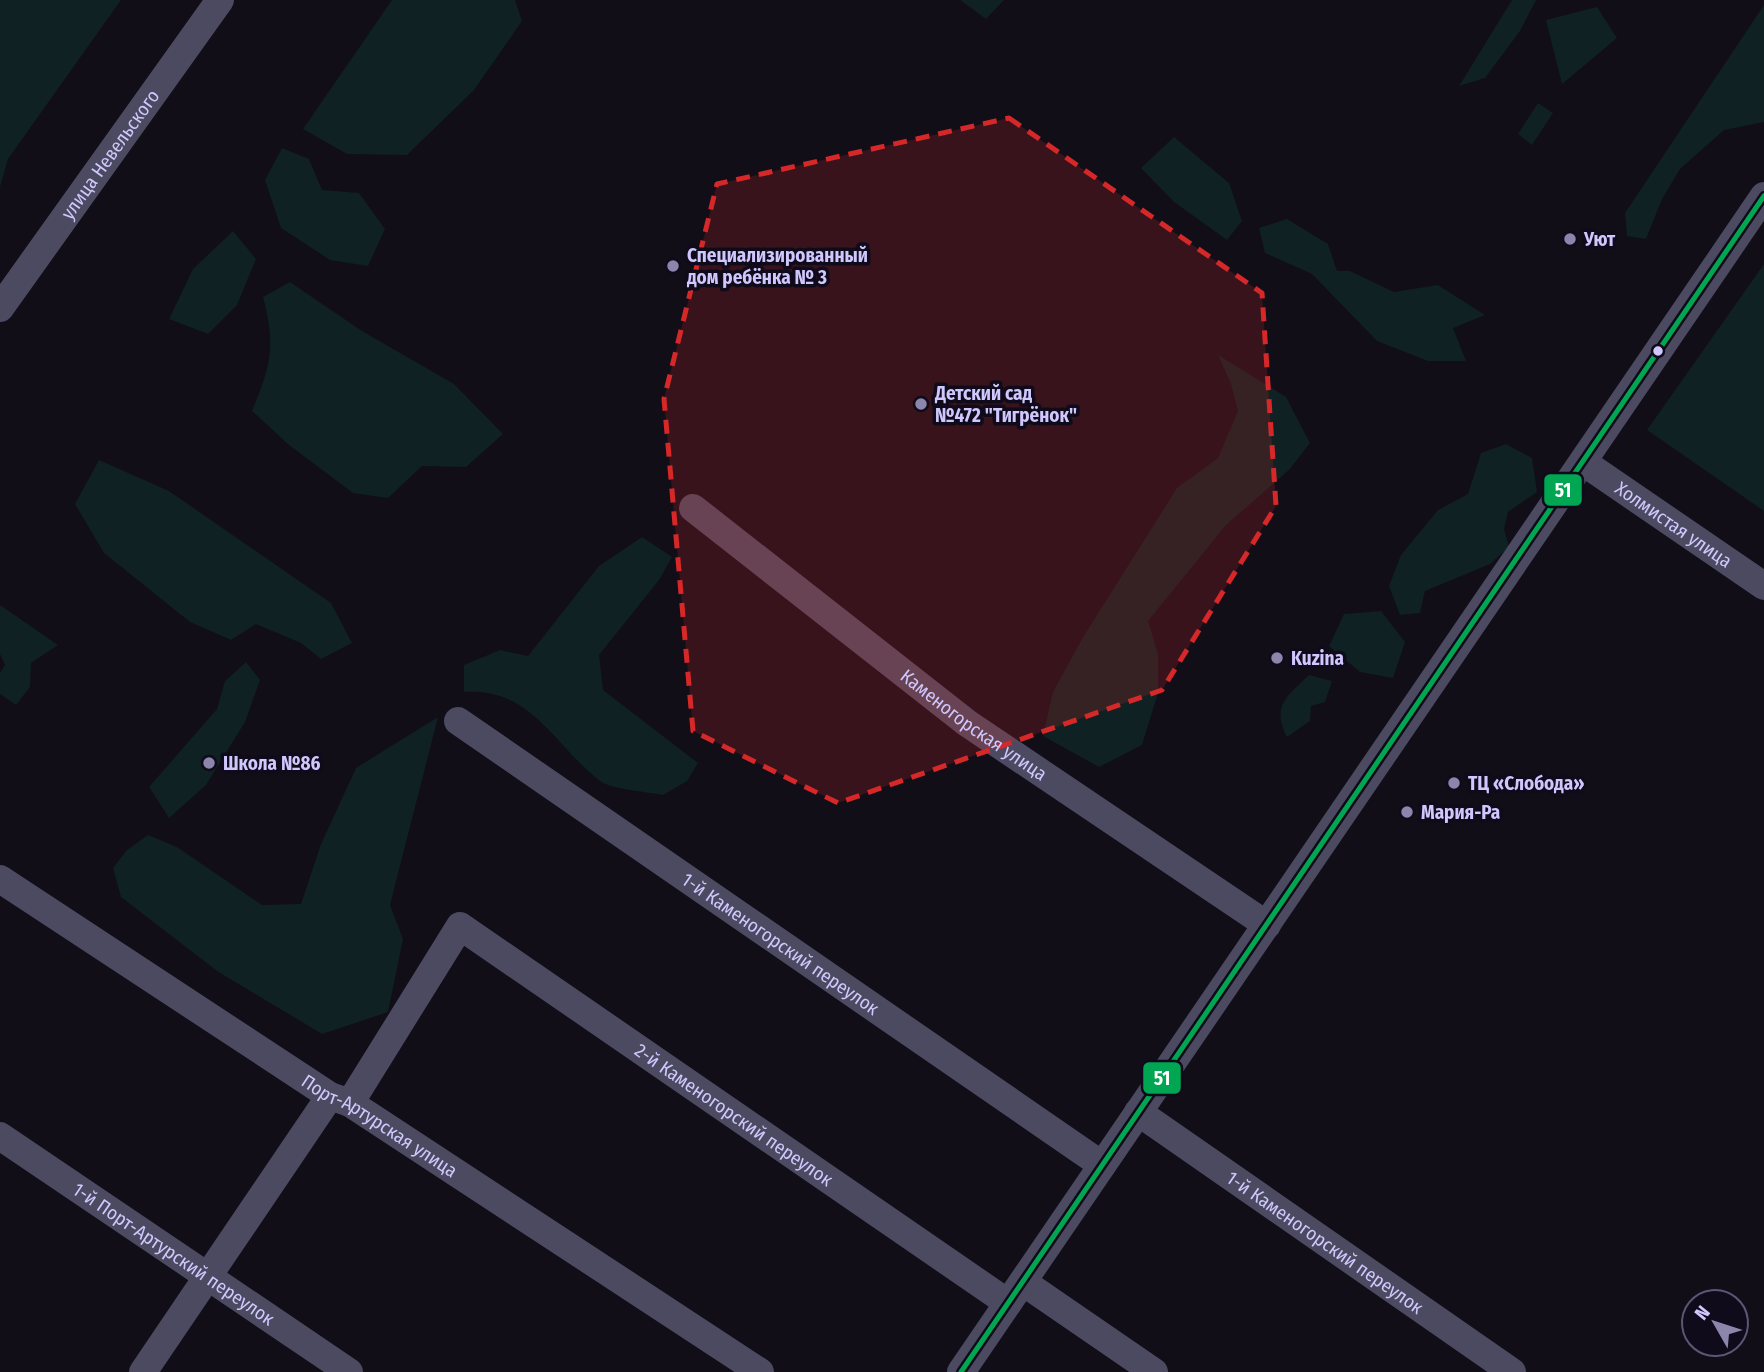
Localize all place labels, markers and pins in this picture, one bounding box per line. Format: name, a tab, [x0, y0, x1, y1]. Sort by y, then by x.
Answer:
place label: Уют	[1583, 228, 1616, 251]
marker: Уют	[1562, 231, 1578, 247]
place label: Специализированный дом ребёнка № 3	[686, 244, 868, 289]
marker: Специализированный дом ребёнка № 3	[665, 258, 681, 274]
unlabelled marker	[1651, 344, 1665, 358]
place label: Детский сад №472 "Тигрёнок"	[934, 382, 1077, 427]
marker: Детский сад №472 "Тигрёнок"	[913, 396, 929, 412]
place label: Kuzina	[1291, 647, 1344, 670]
marker: Kuzina	[1269, 650, 1285, 666]
place label: Школа №86	[223, 752, 320, 775]
marker: Школа №86	[201, 755, 217, 771]
place label: ТЦ «Слобода»	[1468, 772, 1584, 795]
marker: ТЦ «Слобода»	[1446, 775, 1462, 791]
place label: Мария-Ра	[1421, 801, 1500, 824]
marker: Мария-Ра	[1399, 804, 1415, 820]

